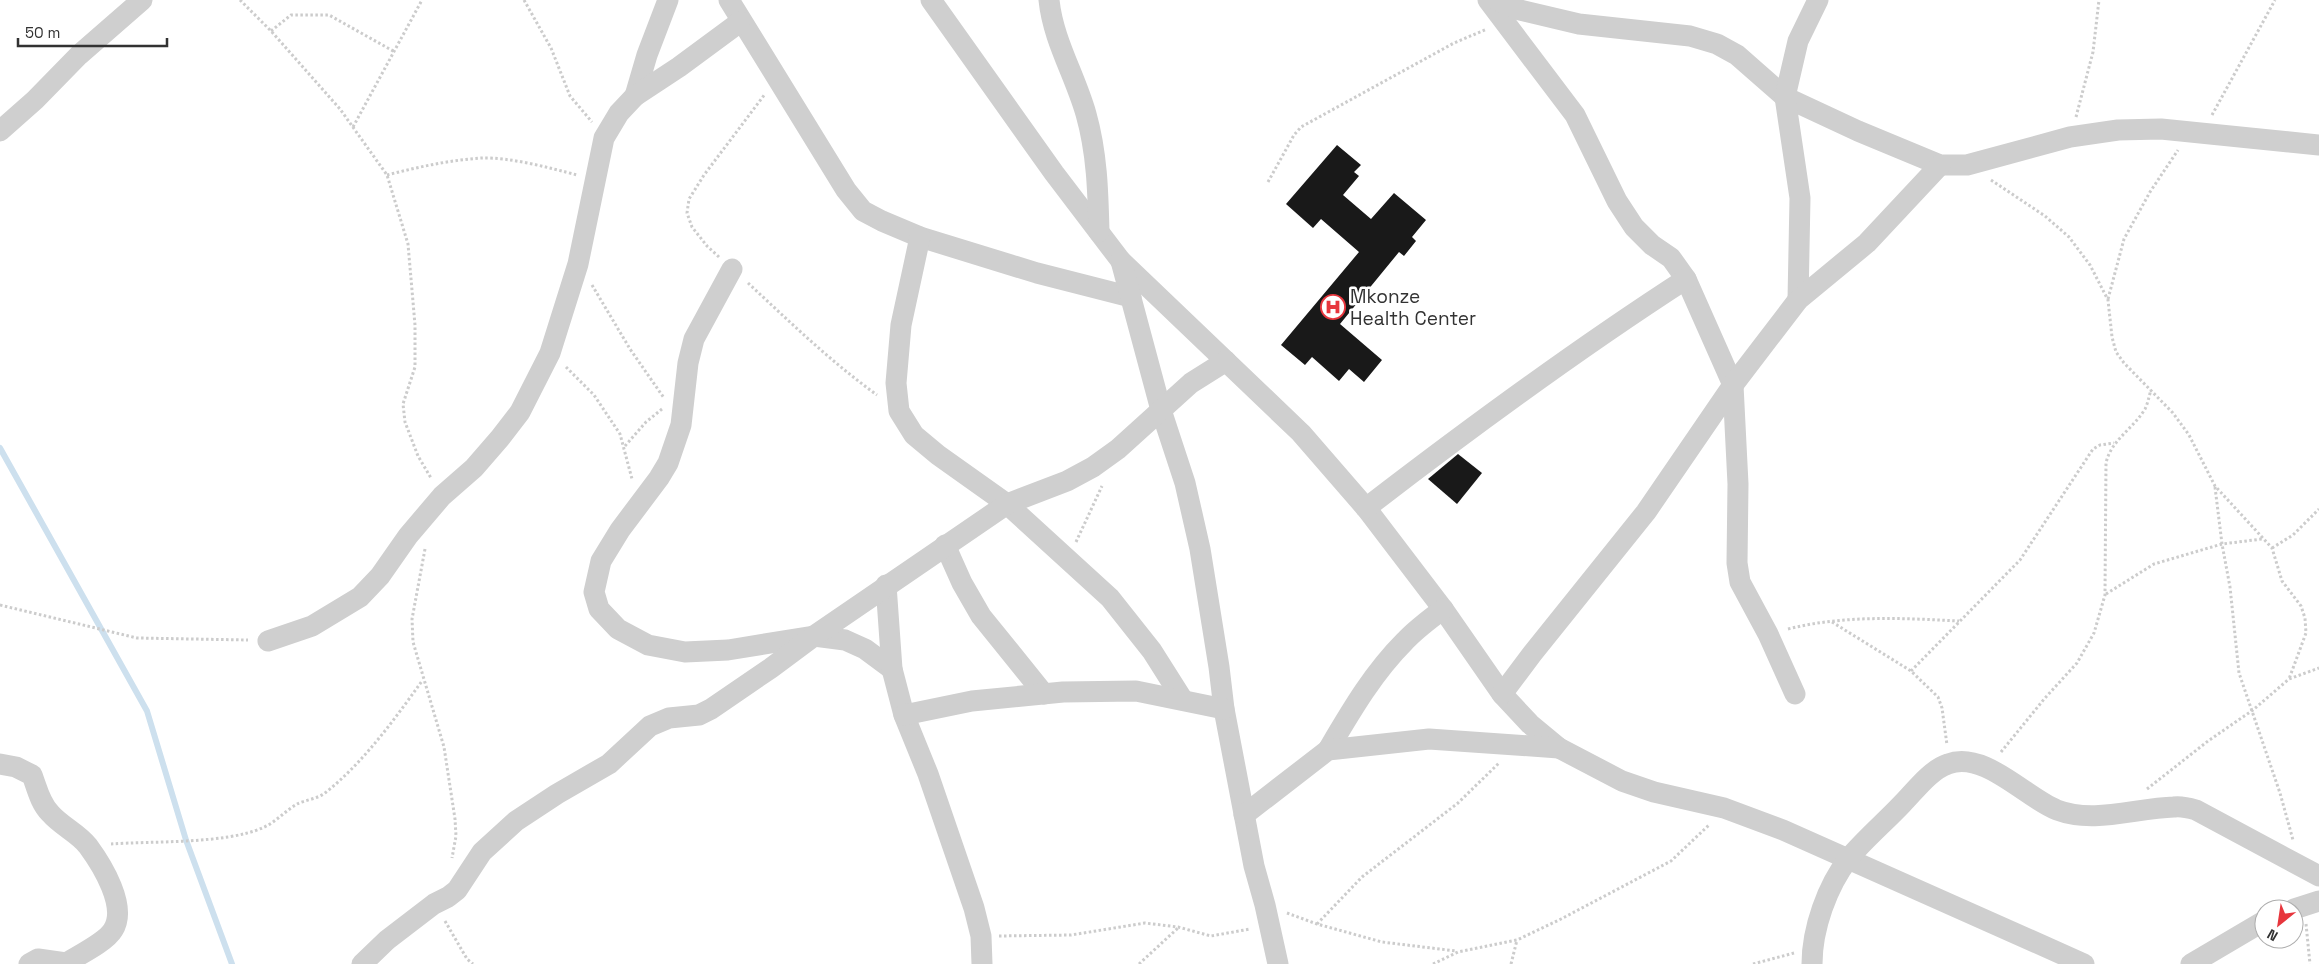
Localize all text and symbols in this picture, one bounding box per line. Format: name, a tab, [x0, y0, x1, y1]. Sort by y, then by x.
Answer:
scale bar	[18, 15, 166, 47]
text: 50 m	[25, 23, 60, 42]
place label: Mkonze Health Center	[1350, 284, 1476, 331]
hospital icon: Mkonze Health Center	[1320, 294, 1346, 320]
north arrow	[2254, 899, 2304, 949]
text: N	[2264, 925, 2281, 945]

